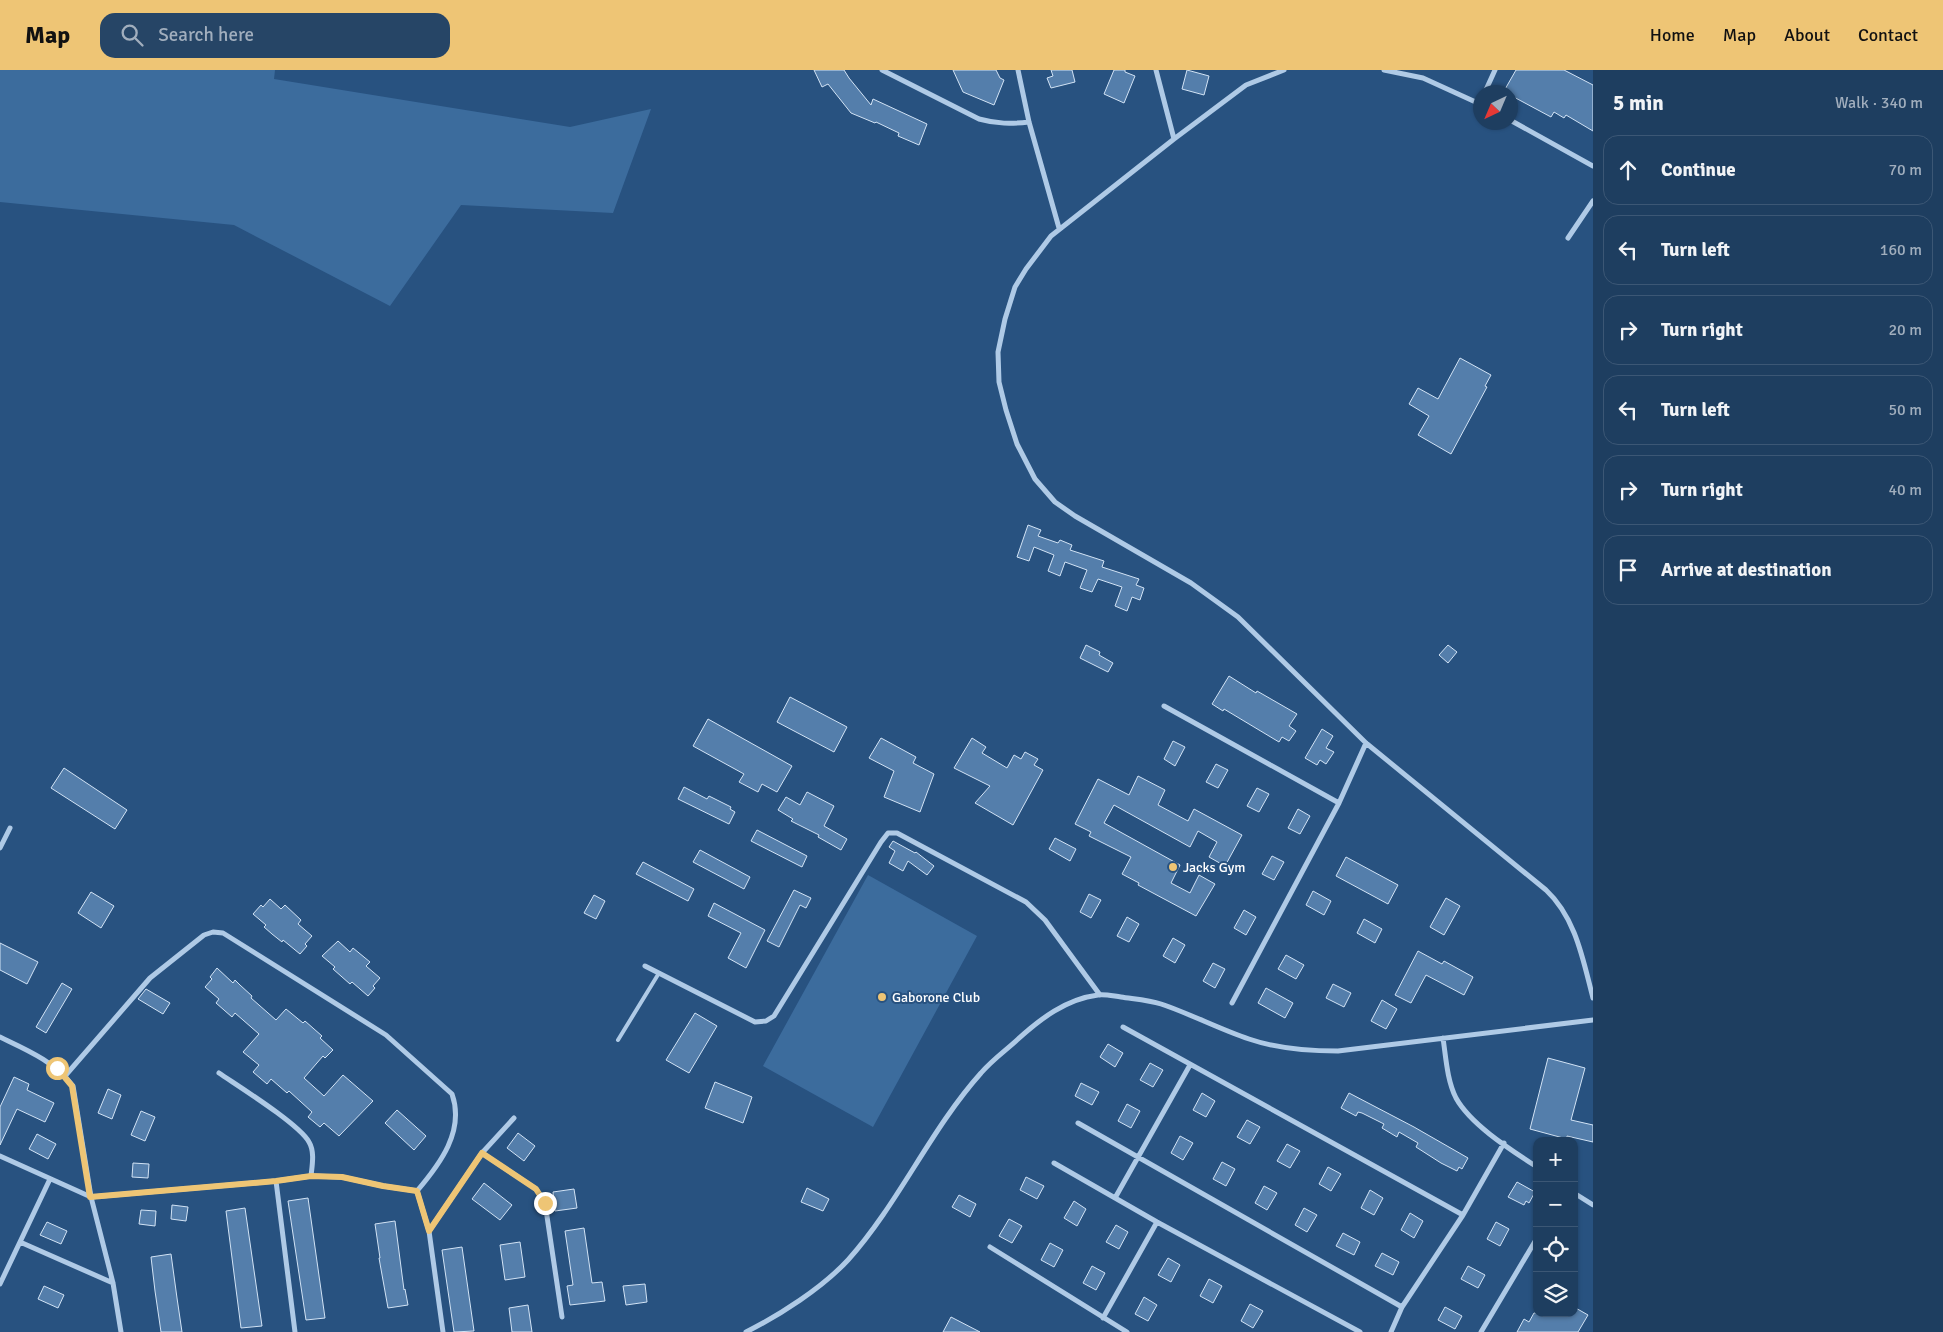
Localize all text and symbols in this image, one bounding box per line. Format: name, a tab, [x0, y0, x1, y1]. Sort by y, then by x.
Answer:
search box	[100, 13, 450, 58]
text: Map	[25, 20, 70, 50]
icon: search	[118, 21, 146, 49]
text: Search here	[158, 23, 254, 47]
text: Home	[1650, 24, 1695, 46]
text: Map	[1723, 24, 1756, 46]
text: About	[1784, 24, 1830, 46]
text: Contact	[1858, 24, 1918, 46]
north arrow	[1473, 85, 1518, 130]
text: 5 min	[1613, 90, 1664, 116]
text: Walk · 340 m	[1835, 93, 1923, 113]
icon: ahead	[1614, 156, 1642, 184]
text: Continue	[1661, 158, 1736, 182]
text: 70 m	[1888, 160, 1922, 180]
icon: left	[1614, 236, 1642, 264]
text: Turn left	[1661, 238, 1730, 262]
text: 160 m	[1880, 240, 1922, 260]
icon: right	[1614, 316, 1642, 344]
text: Turn right	[1661, 318, 1743, 342]
text: 20 m	[1888, 320, 1922, 340]
icon: left	[1614, 396, 1642, 424]
text: Turn left	[1661, 398, 1730, 422]
text: 50 m	[1888, 400, 1922, 420]
icon: right	[1614, 476, 1642, 504]
text: Turn right	[1661, 478, 1743, 502]
text: 40 m	[1888, 480, 1922, 500]
icon: arrive	[1614, 556, 1642, 584]
text: Arrive at destination	[1661, 558, 1832, 582]
place label: Jacks Gym	[1183, 859, 1245, 876]
marker: Jacks Gym	[1167, 861, 1179, 873]
place label: Gaborone Club	[892, 989, 980, 1006]
marker: Gaborone Club	[876, 991, 888, 1003]
route start	[46, 1057, 69, 1080]
map controls	[1533, 1137, 1578, 1317]
button: +	[1533, 1137, 1578, 1182]
button: −	[1533, 1182, 1578, 1227]
route end	[534, 1192, 557, 1215]
button: locate	[1533, 1227, 1578, 1272]
button: layers	[1533, 1272, 1578, 1317]

